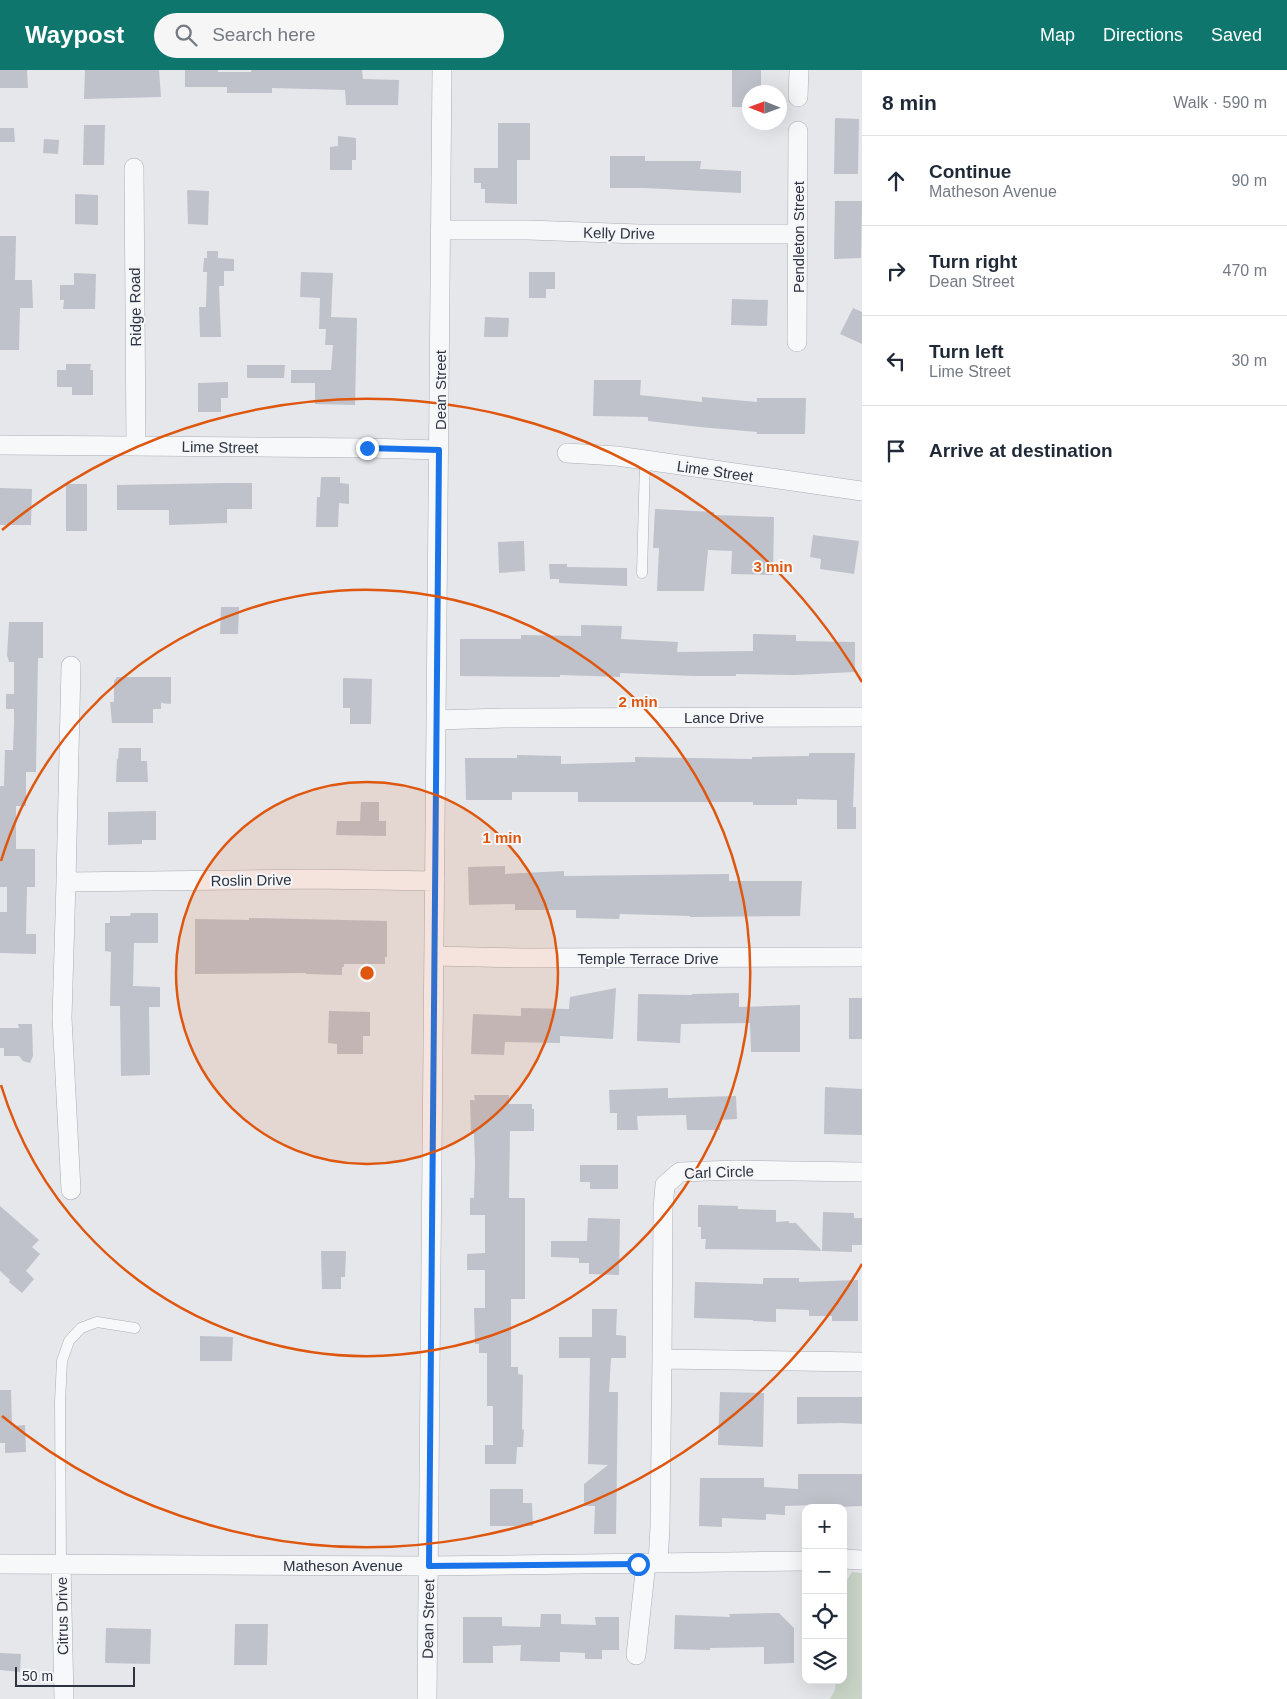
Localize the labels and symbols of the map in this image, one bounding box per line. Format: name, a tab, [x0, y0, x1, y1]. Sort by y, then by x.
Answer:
north arrow	[742, 85, 787, 130]
street label: Pendleton Street	[790, 180, 807, 293]
street label: Kelly Drive	[583, 224, 655, 242]
street label: Ridge Road	[126, 267, 144, 347]
street label: Dean Street	[432, 349, 449, 430]
route end	[356, 437, 379, 460]
street label: Lime Street	[182, 438, 259, 456]
street label: Lime Street	[676, 457, 755, 485]
text: 3 min	[753, 558, 793, 575]
text: 2 min	[618, 693, 658, 710]
street label: Lance Drive	[684, 709, 764, 726]
text: 1 min	[482, 829, 522, 846]
street label: Roslin Drive	[210, 871, 292, 889]
street label: Temple Terrace Drive	[577, 950, 719, 967]
centre of rings	[358, 964, 376, 982]
street label: Carl Circle	[684, 1162, 754, 1182]
route start	[627, 1553, 650, 1576]
street label: Matheson Avenue	[283, 1557, 403, 1574]
street label: Citrus Drive	[53, 1577, 71, 1655]
street label: Dean Street	[419, 1578, 437, 1659]
scale bar	[15, 1664, 135, 1687]

